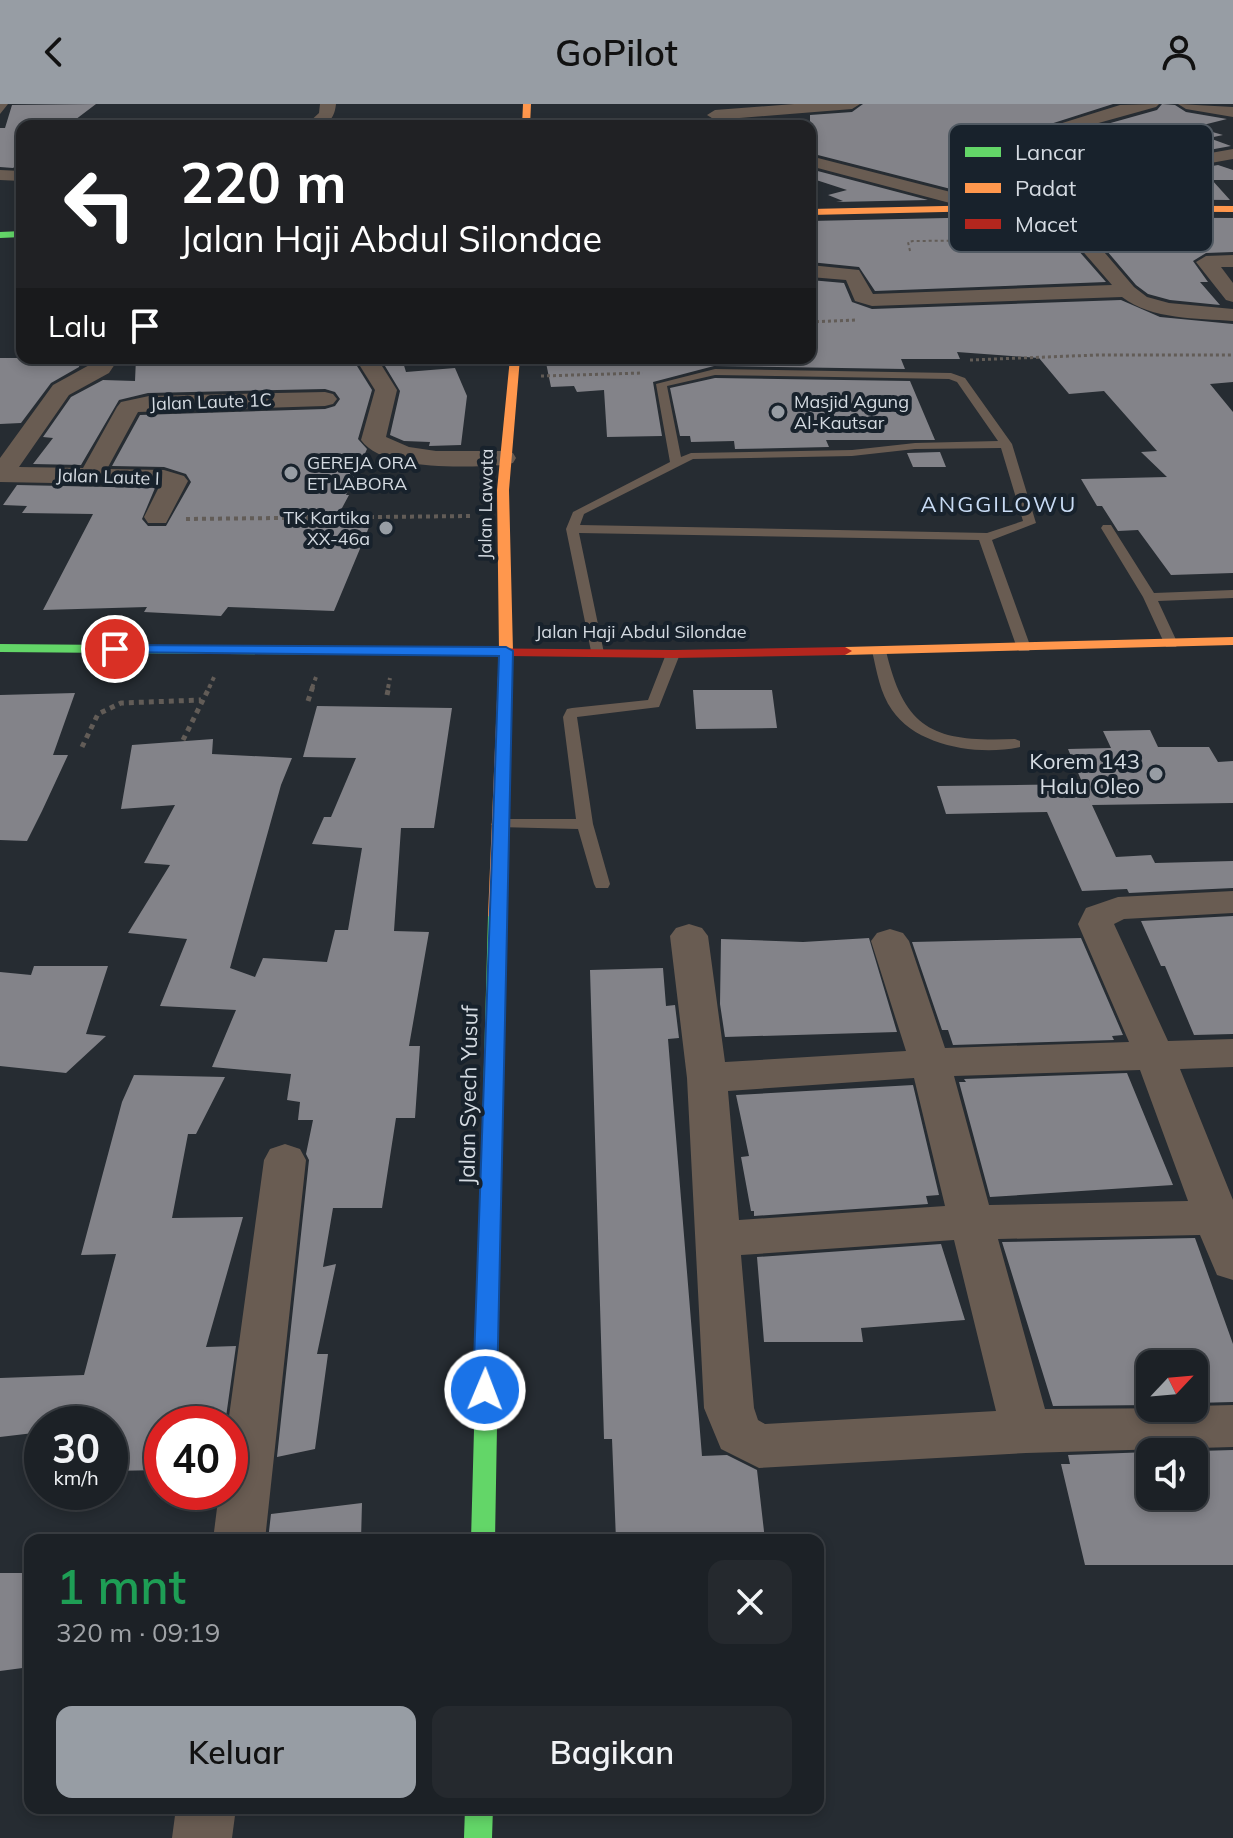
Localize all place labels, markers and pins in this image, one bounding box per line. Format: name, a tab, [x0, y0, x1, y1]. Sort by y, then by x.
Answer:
place label: Masjid Agung Al-Kautsar	[794, 390, 909, 434]
marker: Masjid Agung Al-Kautsar	[769, 403, 787, 421]
place label: GEREJA ORA ET LABORA	[307, 451, 417, 495]
marker: GEREJA ORA ET LABORA	[282, 464, 300, 482]
place label: TK Kartika XX-46a	[283, 506, 370, 550]
marker: TK Kartika XX-46a	[377, 519, 395, 537]
pin	[81, 615, 149, 683]
place label: Korem 143 Halu Oleo	[1029, 747, 1140, 800]
marker: Korem 143 Halu Oleo	[1147, 765, 1165, 783]

